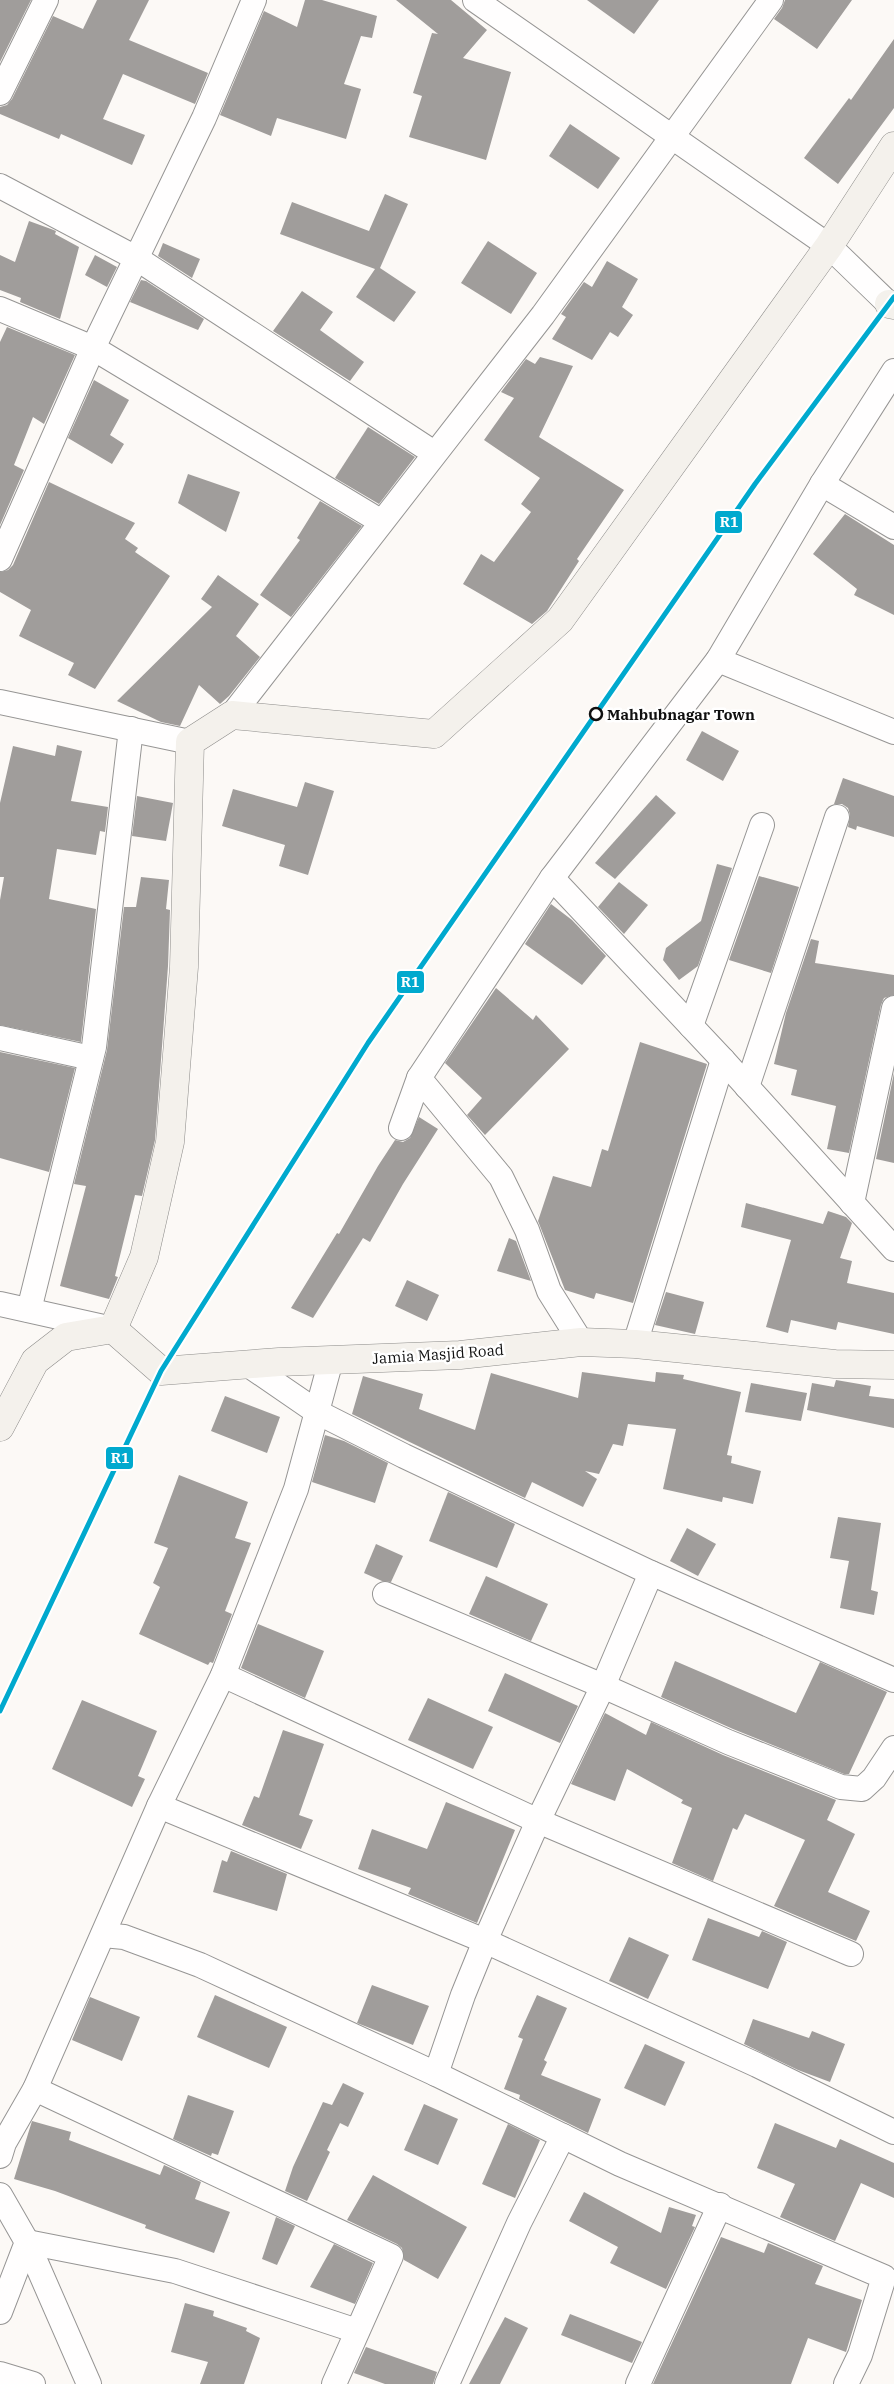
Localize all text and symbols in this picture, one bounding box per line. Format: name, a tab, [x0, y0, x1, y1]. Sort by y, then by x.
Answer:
line badge: R1	[714, 510, 743, 534]
text: R1	[720, 513, 738, 531]
place label: Mahbubnagar Town	[607, 705, 755, 724]
marker: Mahbubnagar Town	[589, 707, 603, 721]
line badge: R1	[396, 970, 425, 994]
text: R1	[401, 973, 419, 991]
street label: Jamia Masjid Road	[372, 1340, 504, 1368]
line badge: R1	[105, 1446, 134, 1470]
text: R1	[111, 1449, 129, 1467]

